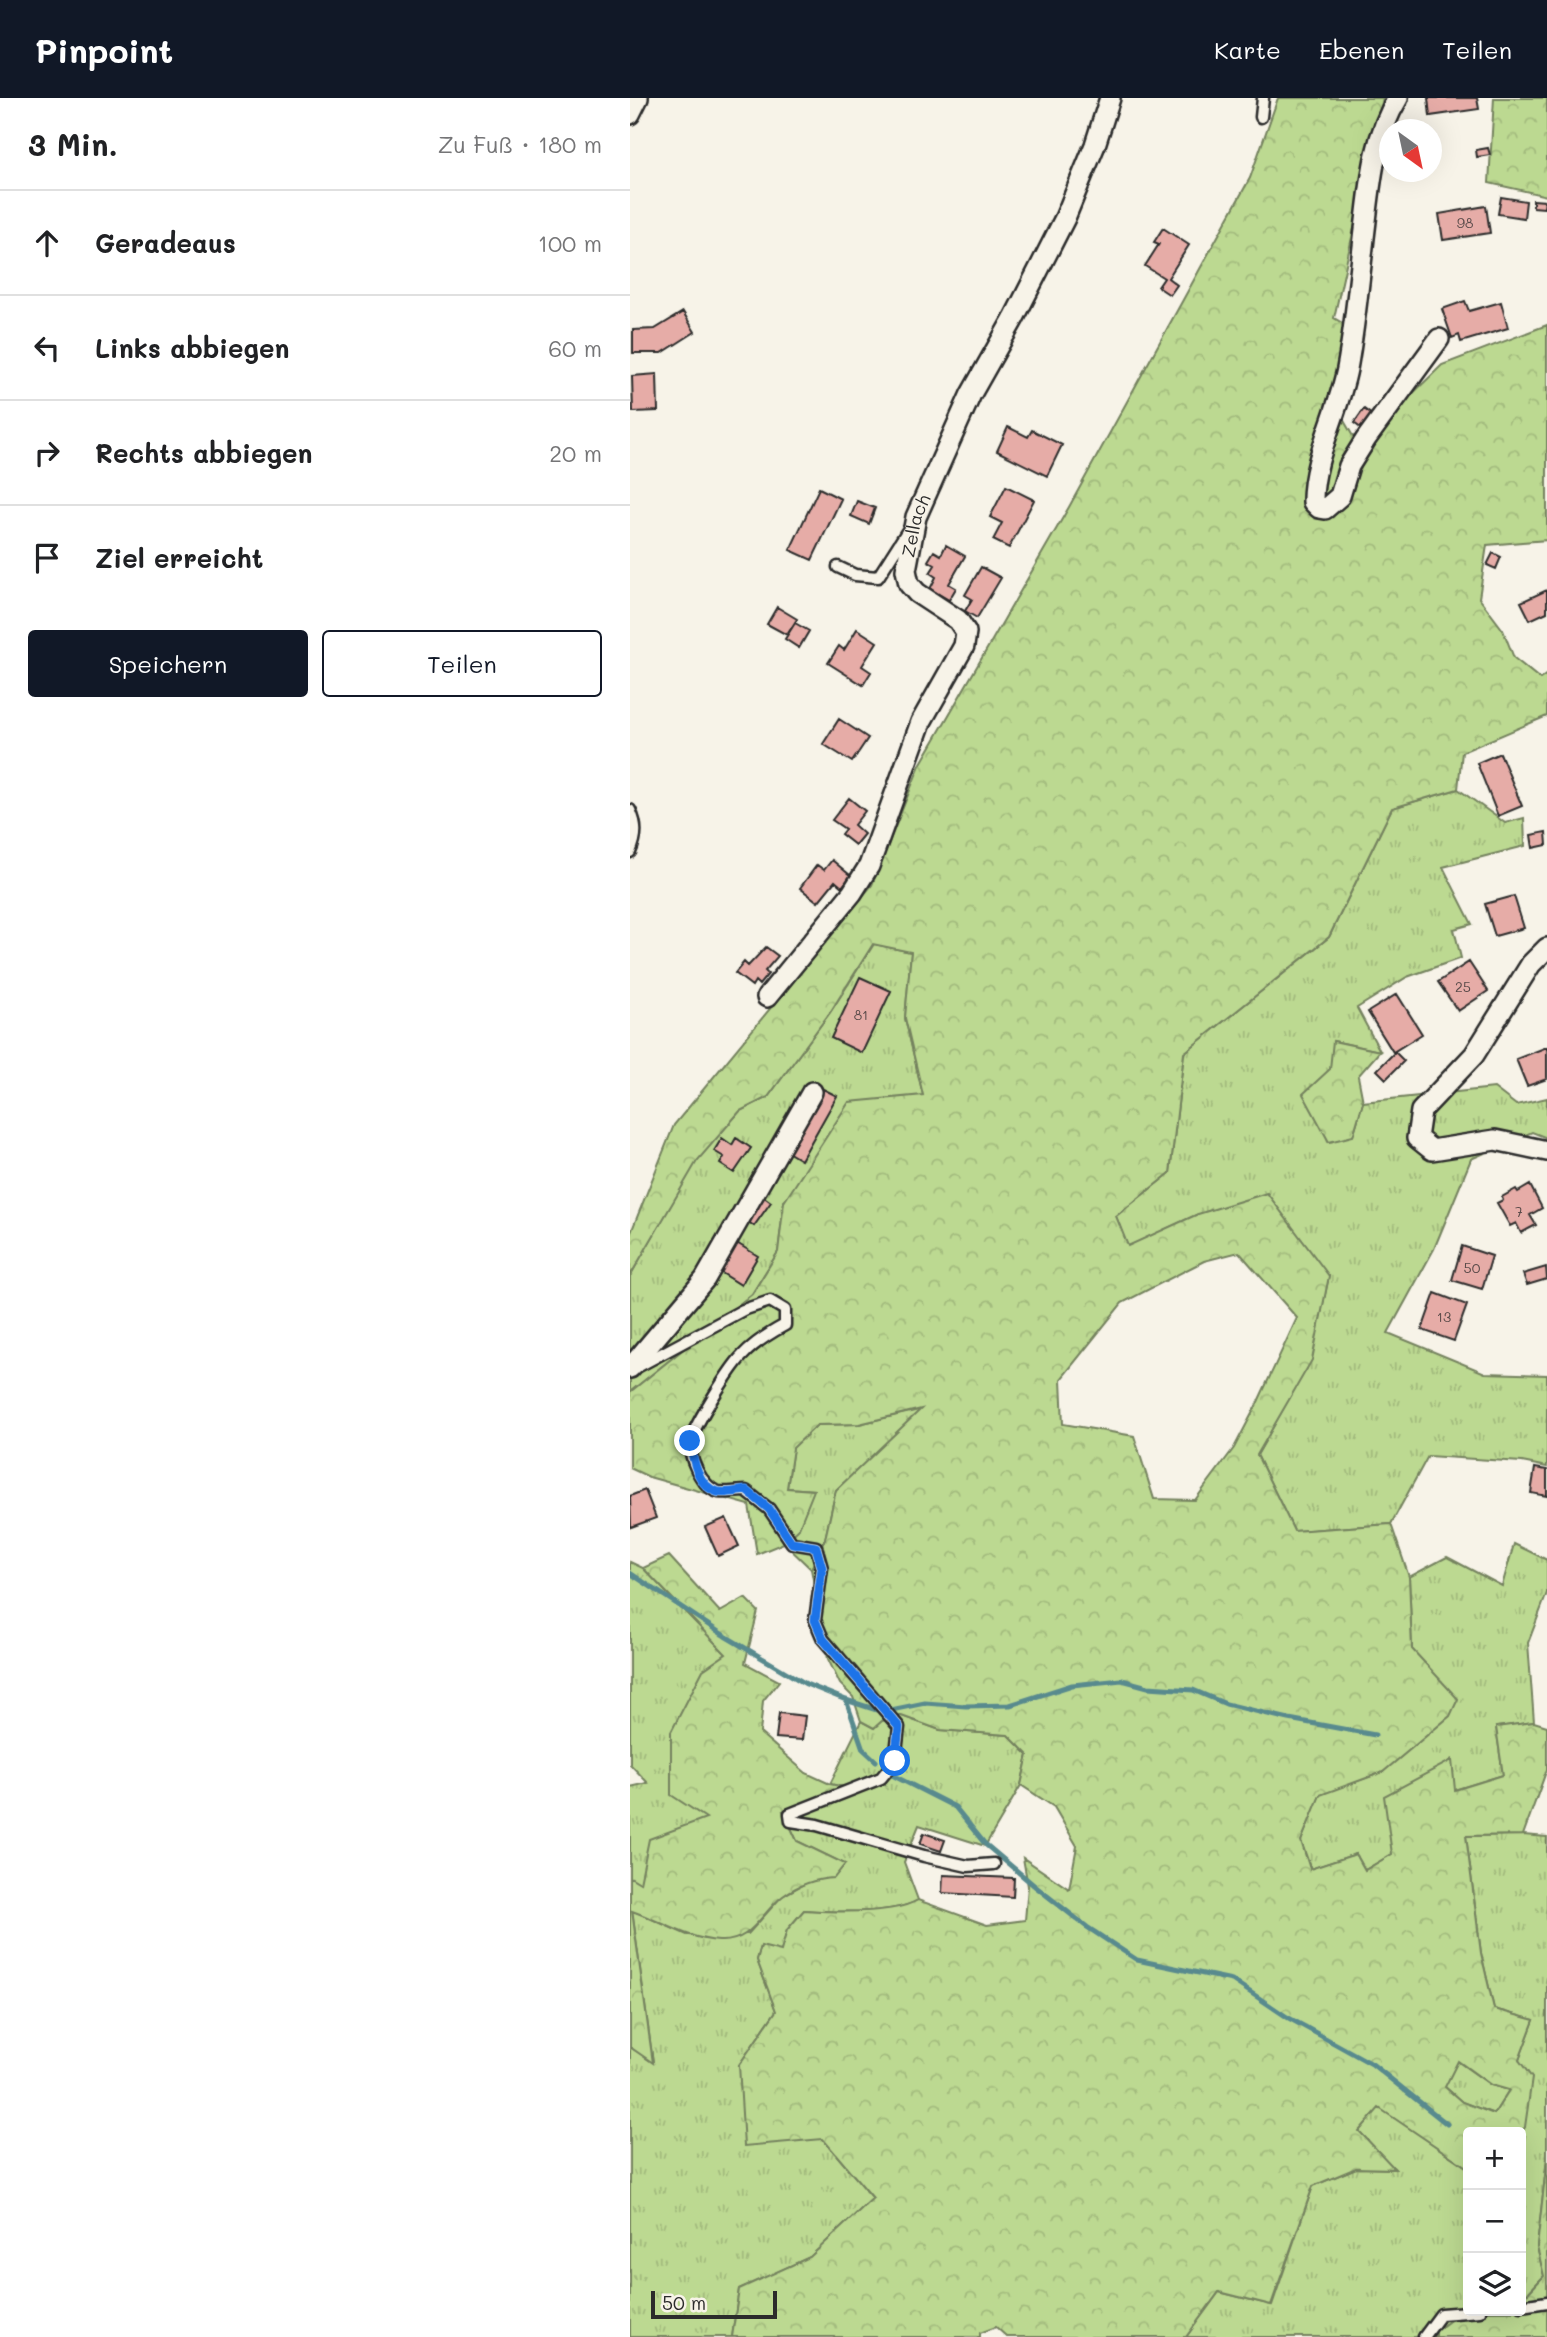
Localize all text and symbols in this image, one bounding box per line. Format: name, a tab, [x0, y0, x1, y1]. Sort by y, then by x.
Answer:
text: Pinpoint	[35, 28, 173, 71]
text: Karte	[1214, 34, 1281, 65]
text: Ebenen	[1319, 34, 1404, 65]
text: Teilen	[1442, 34, 1512, 65]
north arrow	[1379, 119, 1442, 182]
text: 3 Min.	[28, 124, 118, 164]
text: Zu Fuß · 180 m	[438, 129, 602, 159]
house number: 98	[1457, 213, 1473, 232]
icon: ahead	[28, 224, 66, 262]
text: Geradeaus	[95, 226, 236, 260]
text: 100 m	[538, 228, 602, 258]
icon: left	[28, 329, 66, 367]
text: Links abbiegen	[95, 331, 290, 365]
text: 60 m	[548, 333, 602, 363]
icon: right	[28, 434, 66, 472]
text: Rechts abbiegen	[95, 436, 312, 470]
text: 20 m	[549, 438, 602, 468]
street label: Zellach	[896, 490, 936, 559]
icon: arrive	[28, 539, 66, 577]
text: Ziel erreicht	[95, 541, 263, 575]
button: Speichern	[28, 630, 308, 697]
button: Teilen	[322, 630, 602, 697]
house number: 25	[1455, 977, 1471, 996]
house number: 81	[854, 1005, 868, 1024]
house number: 7	[1515, 1202, 1523, 1221]
house number: 50	[1464, 1258, 1481, 1277]
house number: 13	[1437, 1307, 1451, 1326]
route end	[674, 1425, 705, 1456]
route start	[879, 1745, 910, 1776]
map controls	[1463, 2127, 1526, 2316]
button: +	[1463, 2127, 1526, 2190]
button: −	[1463, 2190, 1526, 2253]
button: layers	[1463, 2253, 1526, 2316]
scale bar	[651, 2288, 777, 2320]
text: 50 m	[662, 2290, 706, 2315]

